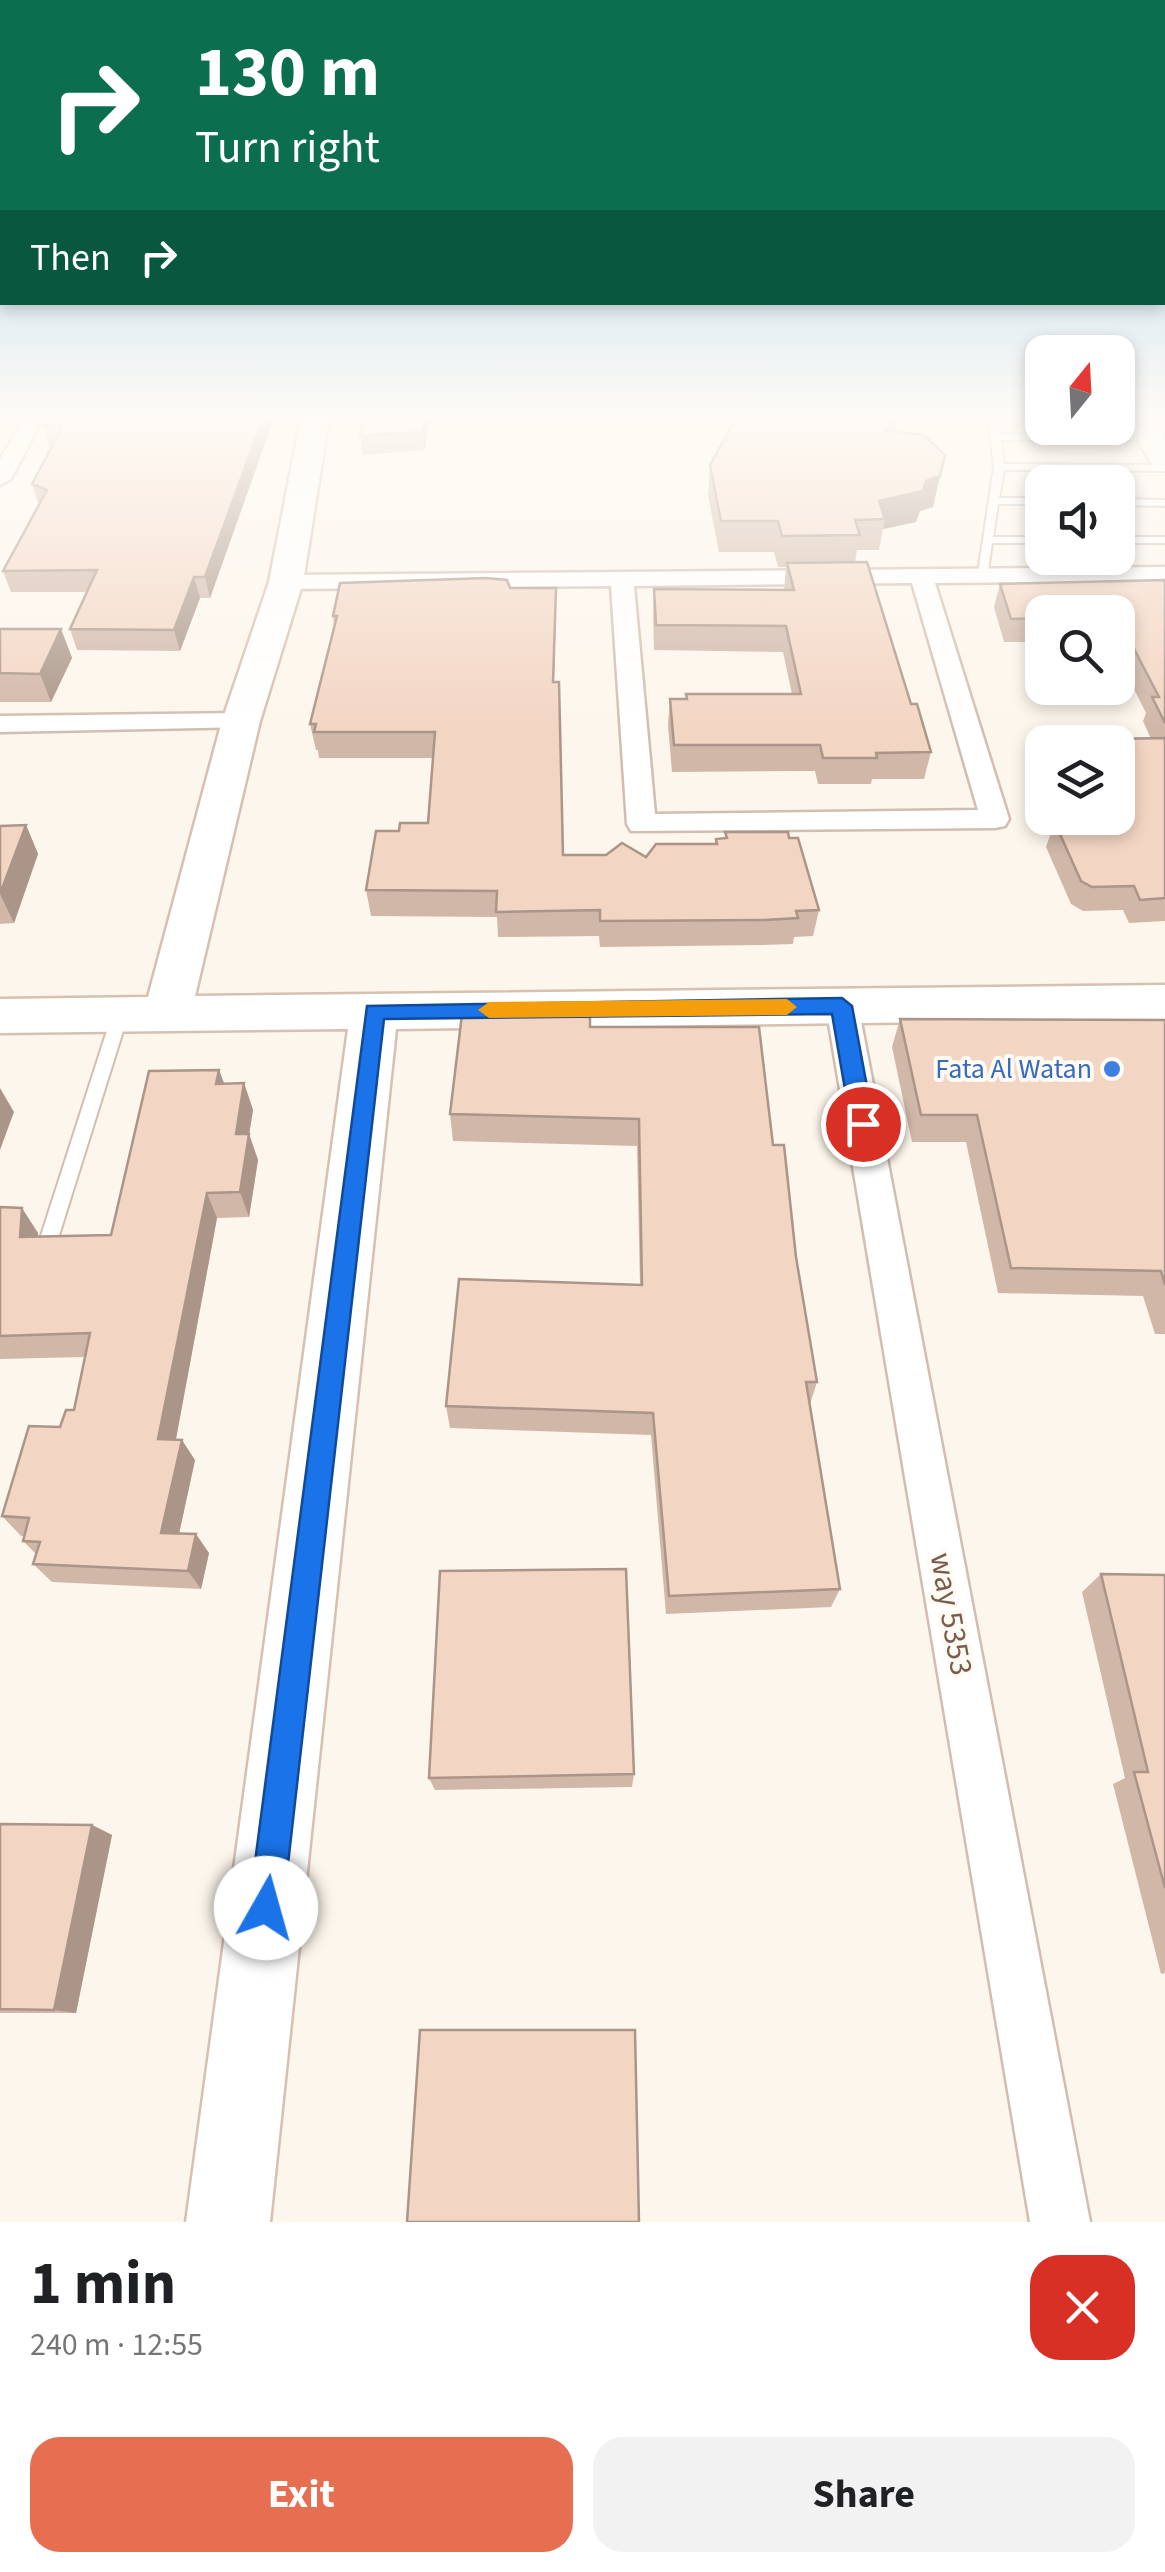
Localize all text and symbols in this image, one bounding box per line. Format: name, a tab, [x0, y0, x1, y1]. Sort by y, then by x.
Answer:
text: 130 m	[195, 23, 380, 123]
icon: right	[30, 40, 160, 170]
text: Turn right	[195, 116, 380, 180]
icon: right	[131, 230, 186, 285]
text: Then	[30, 231, 111, 285]
north arrow	[1025, 335, 1135, 445]
map controls	[1025, 335, 1135, 835]
button: sound	[1025, 465, 1135, 575]
button: search	[1025, 595, 1135, 705]
button: layers	[1025, 725, 1135, 835]
place label: Fata Al Watan	[935, 1049, 1092, 1089]
marker: Fata Al Watan	[1101, 1058, 1123, 1080]
pin	[821, 1082, 906, 1167]
icon: arrive	[836, 1097, 891, 1152]
street label: way 5353	[918, 1549, 984, 1679]
position arrow	[214, 1856, 318, 1960]
text: 1 min	[30, 2242, 176, 2327]
button: close	[1030, 2255, 1135, 2360]
text: 240 m · 12:55	[30, 2322, 203, 2368]
button: Exit	[30, 2437, 573, 2552]
button: Share	[593, 2437, 1135, 2552]

